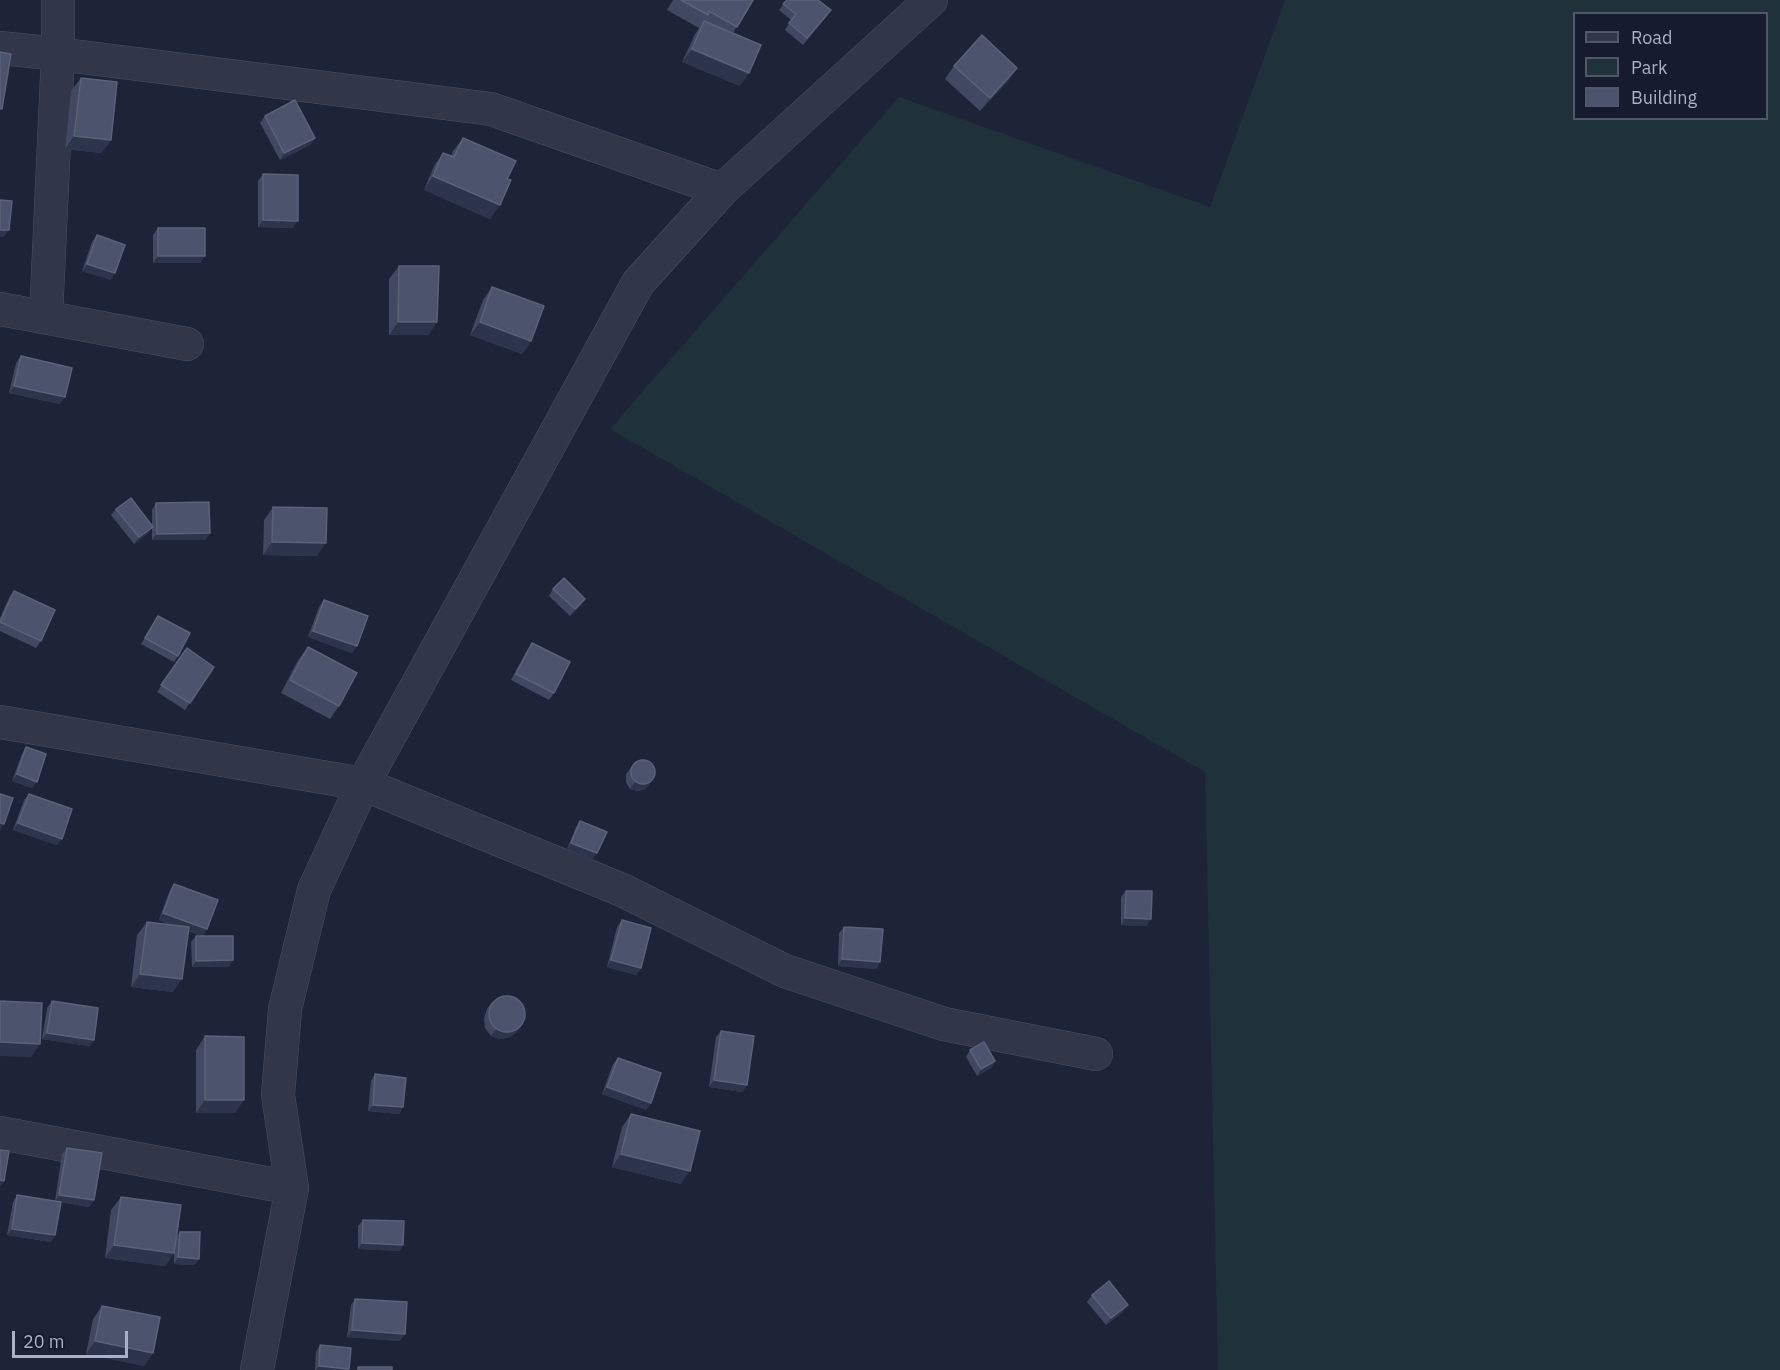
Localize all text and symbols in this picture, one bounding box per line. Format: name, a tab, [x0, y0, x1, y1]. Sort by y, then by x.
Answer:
legend	[1573, 12, 1768, 120]
text: Road	[1631, 26, 1672, 49]
text: Park	[1631, 56, 1667, 79]
text: Building	[1631, 86, 1697, 109]
scale bar	[15, 1319, 130, 1357]
text: 20 m	[23, 1330, 65, 1353]

